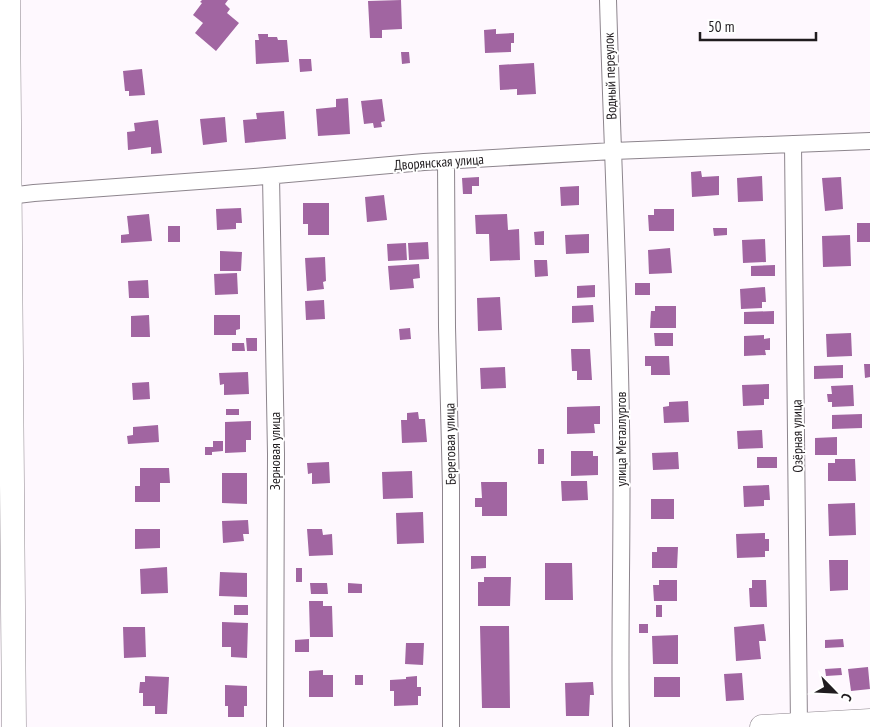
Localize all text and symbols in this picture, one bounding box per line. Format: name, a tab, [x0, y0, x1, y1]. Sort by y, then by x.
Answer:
scale bar	[700, 10, 816, 42]
text: 50 m	[708, 17, 734, 36]
street label: Водный переулок	[599, 32, 621, 120]
street label: Дворянская улица	[394, 150, 484, 174]
street label: улица Металлургов	[612, 391, 630, 486]
street label: Озёрная улица	[787, 399, 807, 473]
street label: Береговая улица	[440, 403, 460, 485]
street label: Зерновая улица	[266, 412, 284, 490]
north arrow	[810, 667, 860, 717]
text: С	[837, 691, 856, 704]

